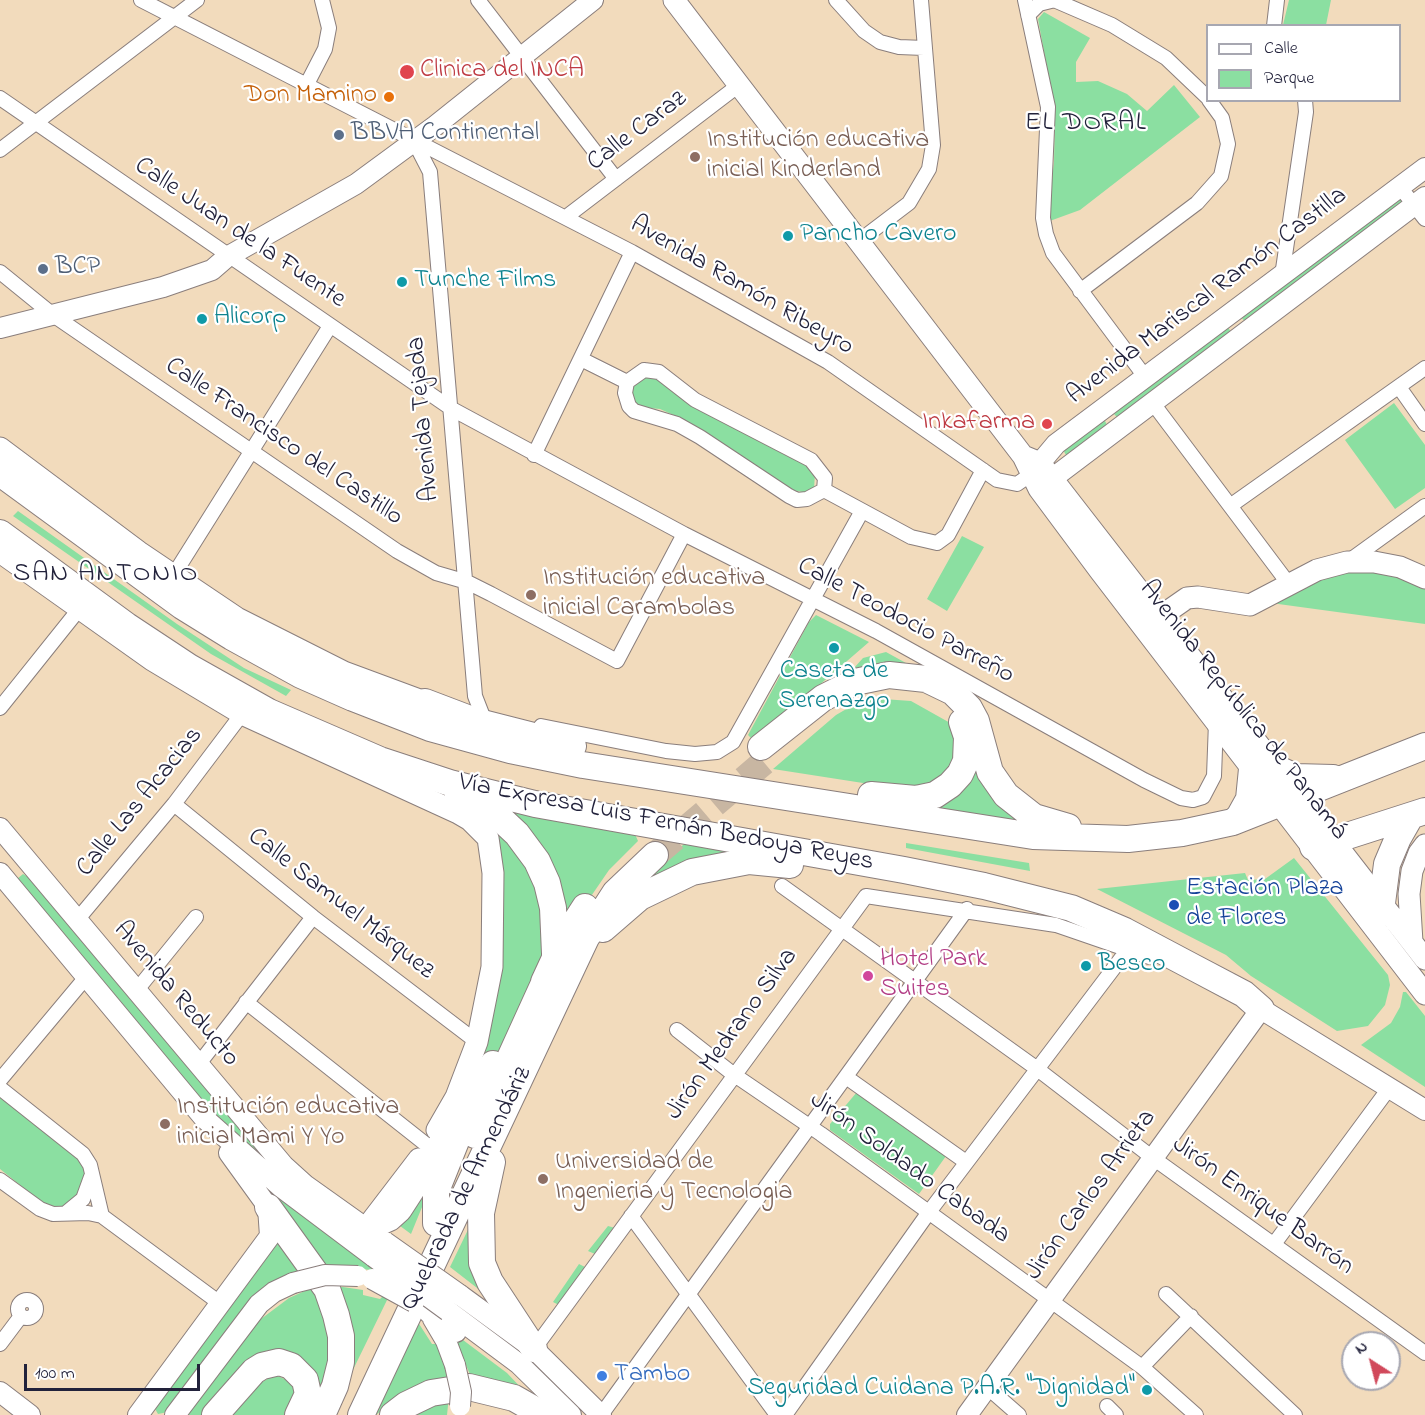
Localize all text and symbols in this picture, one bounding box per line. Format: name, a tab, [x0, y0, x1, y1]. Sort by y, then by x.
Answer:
legend	[1206, 24, 1401, 102]
text: Calle	[1264, 36, 1298, 62]
place label: Clinica del INCA	[420, 56, 584, 88]
marker: Clinica del INCA	[398, 63, 416, 81]
text: Parque	[1264, 66, 1314, 92]
place label: Don Mamino	[244, 81, 377, 113]
street label: Calle Caraz	[582, 84, 694, 180]
marker: Don Mamino	[382, 90, 396, 104]
district label: EL DORAL	[1025, 109, 1147, 141]
place label: BBVA Continental	[351, 119, 539, 151]
place label: Institución educativa inicial Kinderland	[707, 126, 929, 188]
marker: BBVA Continental	[332, 128, 346, 142]
marker: Institución educativa inicial Kinderland	[688, 150, 702, 164]
street label: Calle Juan de la Fuente	[127, 152, 351, 316]
street label: Avenida Mariscal Ramón Castilla	[1062, 181, 1354, 413]
street label: Avenida Ramón Ribeyro	[624, 210, 858, 364]
place label: Pancho Cavero	[800, 220, 957, 252]
marker: Pancho Cavero	[781, 229, 795, 243]
place label: BCP	[55, 253, 100, 285]
marker: BCP	[36, 262, 50, 276]
place label: Tunche Films	[414, 266, 556, 298]
marker: Tunche Films	[395, 275, 409, 289]
place label: Alicorp	[214, 303, 286, 335]
marker: Alicorp	[195, 312, 209, 326]
street label: Avenida Tejada	[402, 335, 448, 503]
street label: Calle Francisco del Castillo	[158, 352, 408, 534]
place label: Inkafarma	[922, 408, 1035, 440]
marker: Inkafarma	[1040, 417, 1054, 431]
street label: Calle Teodocio Parreño	[791, 552, 1019, 692]
district label: SAN ANTONIO	[13, 560, 199, 592]
place label: Institución educativa inicial Carambolas	[543, 564, 765, 626]
street label: Avenida República de Panamá	[1131, 575, 1353, 847]
marker: Institución educativa inicial Carambolas	[524, 588, 538, 602]
marker: Caseta de Serenazgo	[827, 641, 841, 655]
place label: Caseta de Serenazgo	[778, 657, 890, 718]
street label: Calle Las Acacias	[71, 722, 211, 884]
street label: Vía Expresa Luis Fernán Bedoya Reyes	[456, 768, 876, 880]
street label: Calle Samuel Márquez	[240, 822, 440, 988]
place label: Estación Plaza de Flores	[1186, 874, 1344, 936]
marker: Estación Plaza de Flores	[1167, 898, 1181, 912]
street label: Avenida Reducto	[105, 916, 245, 1074]
street label: Jirón Medrano Silva	[660, 943, 806, 1127]
place label: Hotel Park Suites	[880, 945, 987, 1006]
place label: Besco	[1098, 950, 1165, 982]
marker: Besco	[1079, 959, 1093, 973]
marker: Hotel Park Suites	[861, 969, 875, 983]
street label: Quebrada de Armendáriz	[395, 1062, 541, 1316]
street label: Jirón Soldado Cabada	[803, 1086, 1015, 1252]
place label: Institución educativa inicial Mami Y Yo	[177, 1093, 399, 1154]
street label: Jirón Carlos Arrieta	[1020, 1105, 1164, 1287]
marker: Institución educativa inicial Mami Y Yo	[158, 1117, 172, 1131]
street label: Jirón Enrique Barrón	[1165, 1131, 1359, 1283]
place label: Universidad de Ingenieria y Tecnologia	[555, 1148, 793, 1210]
marker: Universidad de Ingenieria y Tecnologia	[536, 1172, 550, 1186]
north arrow	[1341, 1331, 1401, 1391]
text: N	[1350, 1335, 1373, 1361]
scale bar	[27, 1352, 202, 1390]
place label: Tambo	[614, 1360, 690, 1392]
text: 100 m	[35, 1361, 75, 1387]
marker: Tambo	[595, 1369, 609, 1383]
place label: Seguridad Cuidana P.A.R. "Dignidad"	[747, 1374, 1135, 1406]
marker: Seguridad Cuidana P.A.R. "Dignidad"	[1140, 1383, 1154, 1397]

